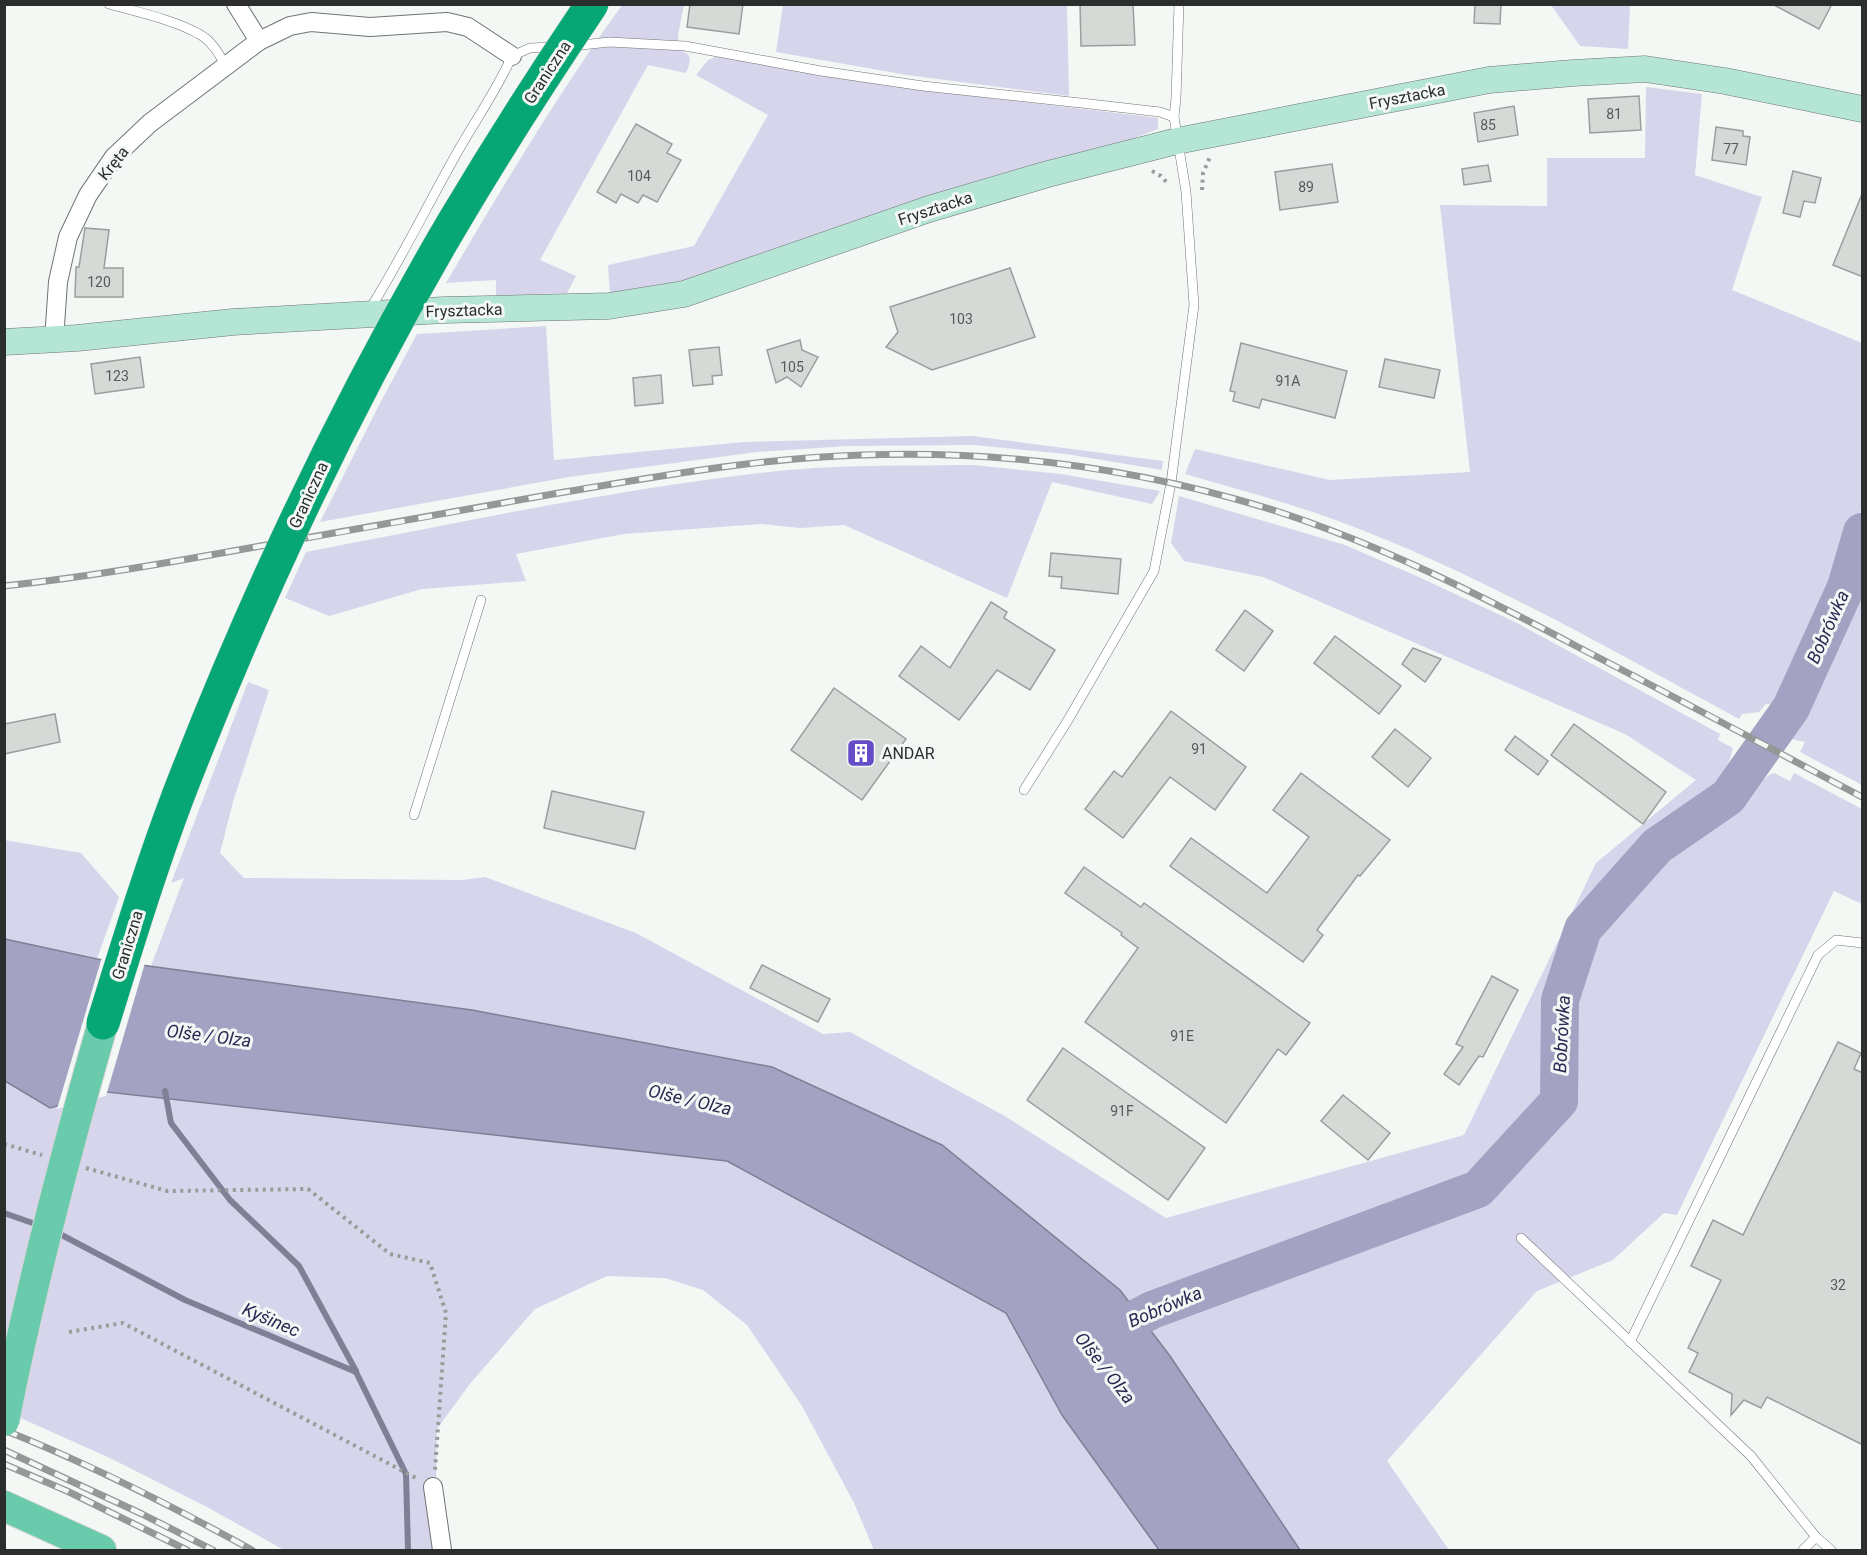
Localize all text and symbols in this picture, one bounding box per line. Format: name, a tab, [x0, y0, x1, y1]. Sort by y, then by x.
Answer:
street label: Graniczna	[520, 37, 575, 107]
street label: Frysztacka	[1367, 80, 1447, 113]
house number: 81	[1606, 106, 1622, 122]
house number: 85	[1480, 117, 1496, 133]
house number: 77	[1723, 141, 1739, 157]
street label: Kręta	[94, 143, 133, 184]
house number: 104	[627, 168, 651, 184]
house number: 89	[1298, 179, 1314, 195]
street label: Frysztacka	[896, 188, 975, 229]
house number: 120	[87, 274, 111, 290]
street label: Frysztacka	[425, 300, 503, 321]
house number: 103	[949, 311, 973, 327]
house number: 105	[780, 359, 804, 375]
house number: 123	[105, 368, 129, 384]
house number: 91A	[1276, 373, 1300, 389]
street label: Graniczna	[285, 459, 332, 532]
water label: Bobrówka	[1802, 587, 1853, 667]
building icon: ANDAR	[845, 737, 877, 769]
house number: 91	[1191, 741, 1207, 757]
place label: ANDAR	[882, 744, 935, 763]
street label: Graniczna	[108, 908, 147, 982]
water label: Bobrówka	[1549, 995, 1574, 1073]
water label: Olše / Olza	[166, 1020, 253, 1051]
house number: 91E	[1170, 1028, 1194, 1044]
water label: Olše / Olza	[646, 1080, 734, 1119]
house number: 91F	[1110, 1103, 1134, 1119]
house number: 32	[1830, 1277, 1846, 1293]
water label: Bobrówka	[1125, 1282, 1205, 1331]
water label: Kyšinec	[239, 1298, 303, 1341]
water label: Olše / Olza	[1071, 1328, 1140, 1408]

